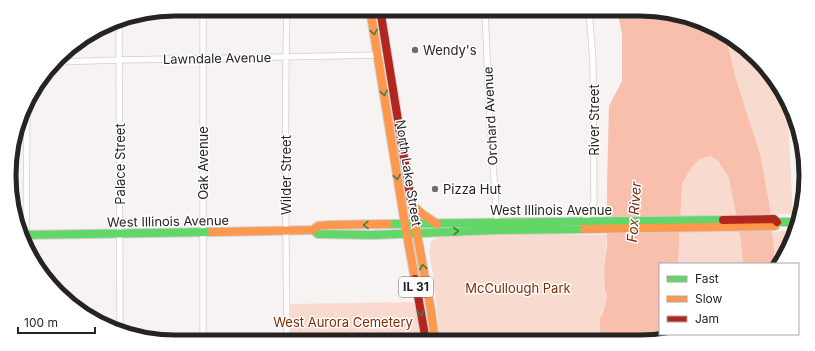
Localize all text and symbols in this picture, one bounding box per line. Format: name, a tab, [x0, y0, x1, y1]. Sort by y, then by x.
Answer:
one-way arrow	[369, 29, 378, 35]
place label: Wendy's	[423, 42, 477, 58]
marker: Wendy's	[410, 45, 420, 55]
street label: Lawndale Avenue	[163, 49, 271, 67]
street label: Orchard Avenue	[479, 66, 501, 166]
street label: River Street	[586, 84, 602, 156]
one-way arrow	[379, 90, 388, 96]
street label: North Lake Street	[393, 119, 425, 227]
street label: Palace Street	[112, 123, 128, 205]
street label: Oak Avenue	[195, 126, 211, 200]
street label: Wilder Street	[278, 135, 294, 215]
one-way arrow	[392, 174, 401, 180]
water label: Fox River	[623, 180, 644, 243]
place label: Pizza Hut	[443, 181, 501, 197]
marker: Pizza Hut	[430, 184, 440, 194]
street label: West Illinois Avenue	[490, 202, 612, 218]
street label: West Illinois Avenue	[107, 212, 229, 230]
one-way arrow	[363, 221, 369, 229]
one-way arrow	[453, 227, 459, 236]
legend	[659, 263, 799, 335]
one-way arrow	[419, 264, 428, 270]
text: Fast	[695, 271, 719, 286]
road number: IL 31	[399, 277, 433, 297]
park label: McCullough Park	[465, 280, 571, 296]
text: Slow	[695, 291, 723, 306]
scale bar	[18, 309, 95, 335]
one-way arrow	[416, 310, 425, 316]
text: Jam	[695, 311, 719, 326]
park label: West Aurora Cemetery	[273, 314, 413, 330]
text: 100 m	[24, 315, 58, 330]

